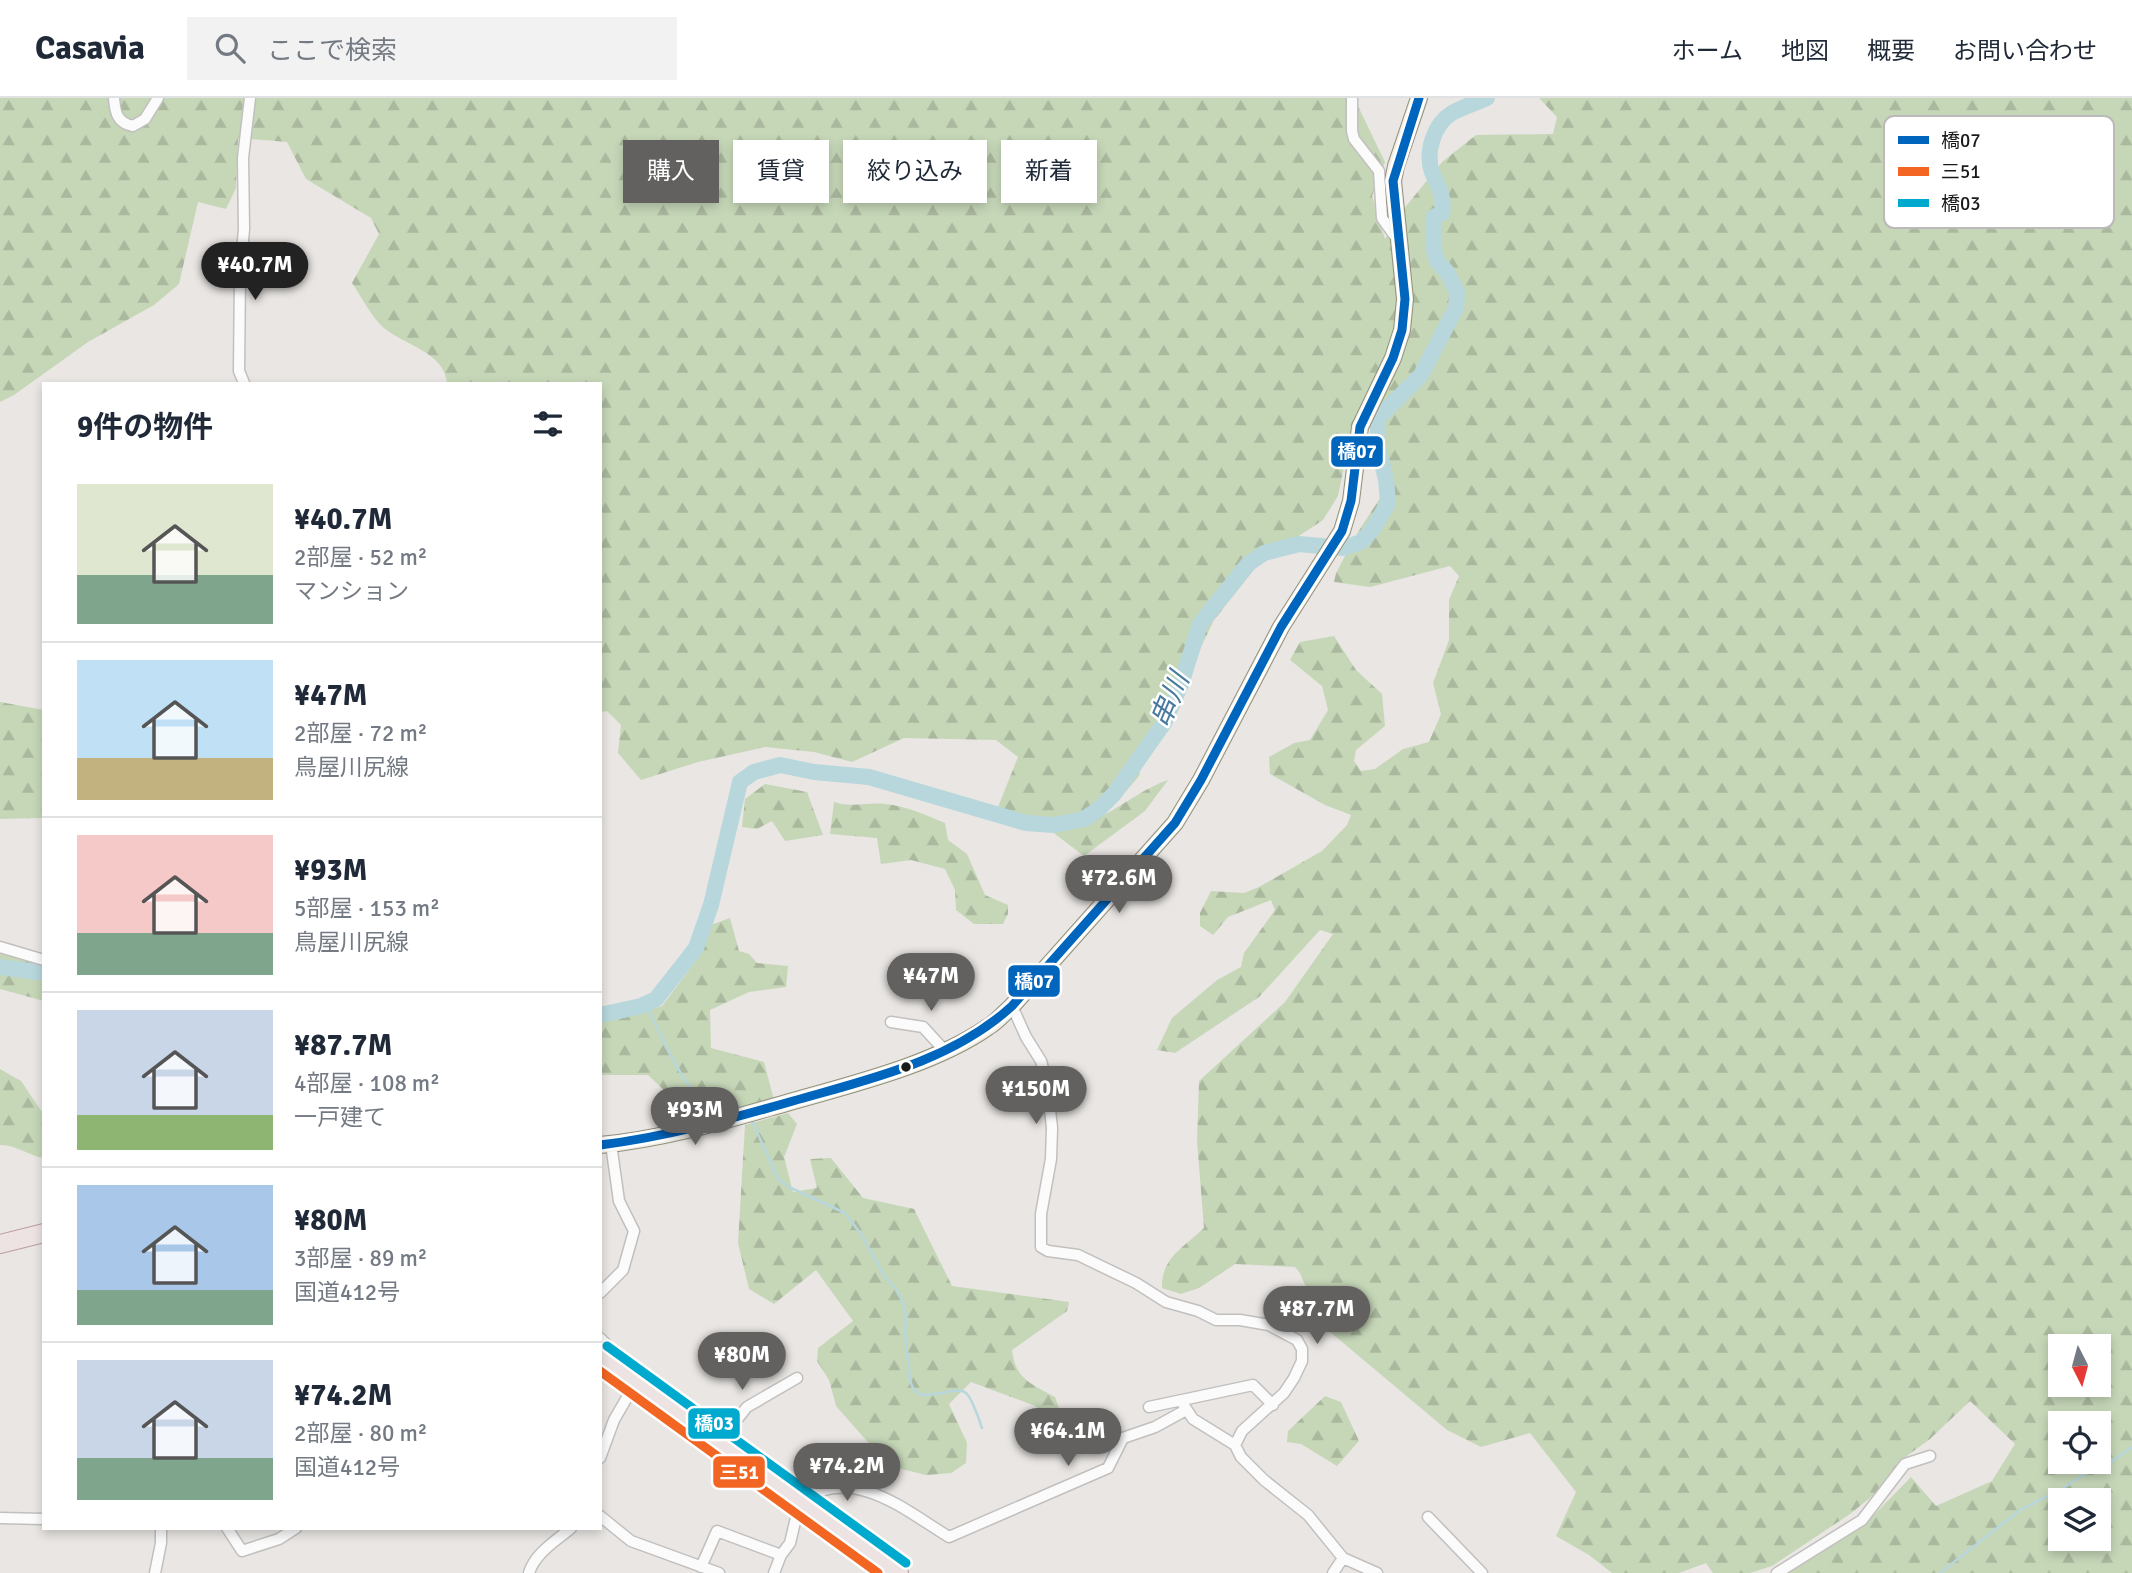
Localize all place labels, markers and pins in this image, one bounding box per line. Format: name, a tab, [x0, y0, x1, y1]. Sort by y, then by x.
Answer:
pin: ¥40.7M	[198, 242, 312, 302]
pin: ¥72.6M	[1062, 856, 1176, 915]
pin: ¥47M	[890, 954, 972, 1013]
unlabelled marker	[899, 1060, 913, 1074]
pin: ¥150M	[987, 1066, 1085, 1126]
pin: ¥93M	[654, 1088, 736, 1147]
pin: ¥87.7M	[1260, 1286, 1374, 1346]
pin: ¥80M	[701, 1332, 783, 1392]
pin: ¥64.1M	[1011, 1408, 1125, 1468]
pin: ¥74.2M	[790, 1444, 904, 1503]

